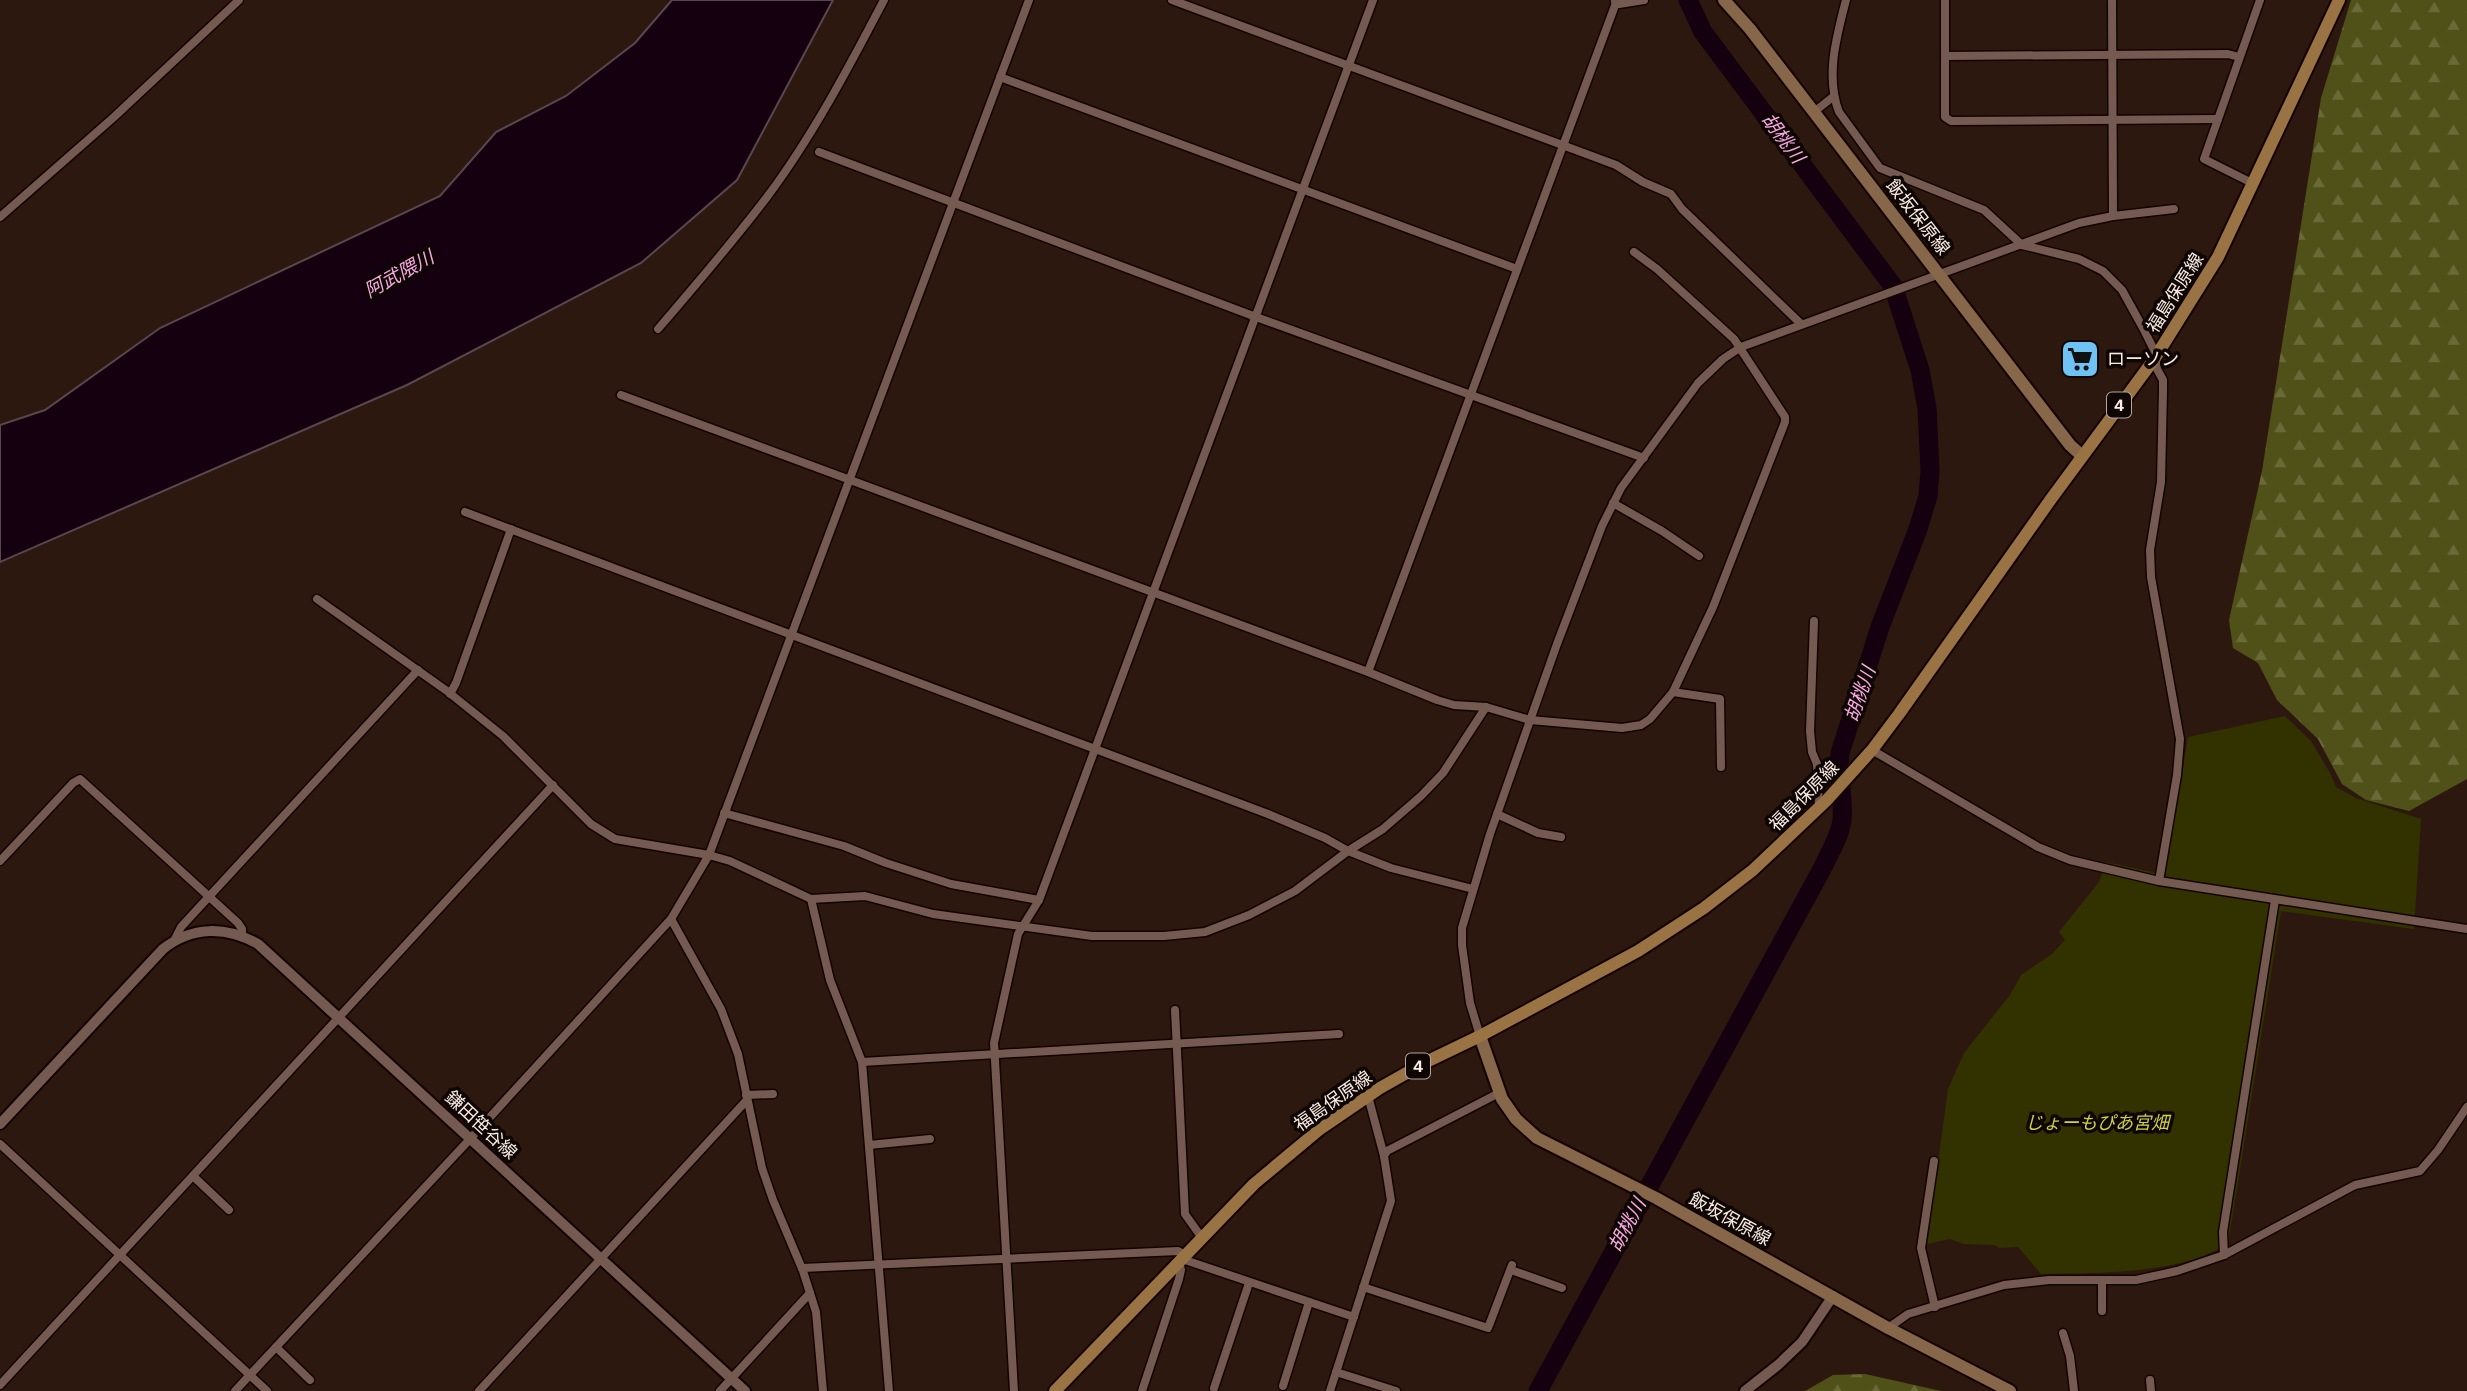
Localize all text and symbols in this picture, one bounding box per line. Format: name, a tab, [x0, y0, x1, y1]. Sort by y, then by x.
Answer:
water label: 胡桃川	[1757, 108, 1811, 169]
street label: 飯坂保原線	[1882, 175, 1954, 259]
water label: 阿武隈川	[360, 245, 440, 302]
street label: 福島保原線	[2142, 249, 2208, 337]
supermarket icon: ローソン	[2059, 338, 2101, 380]
place label: ローソン	[2107, 348, 2179, 370]
road number: 4	[2107, 392, 2131, 418]
water label: 胡桃川	[1840, 661, 1881, 725]
street label: 福島保原線	[1764, 756, 1844, 836]
road number: 4	[1406, 1054, 1430, 1078]
street label: 福島保原線	[1290, 1066, 1376, 1136]
street label: 鎌田笹谷線	[441, 1086, 521, 1164]
park label: じょーもぴあ宮畑	[2025, 1112, 2172, 1134]
street label: 飯坂保原線	[1685, 1188, 1775, 1250]
water label: 胡桃川	[1603, 1193, 1651, 1256]

